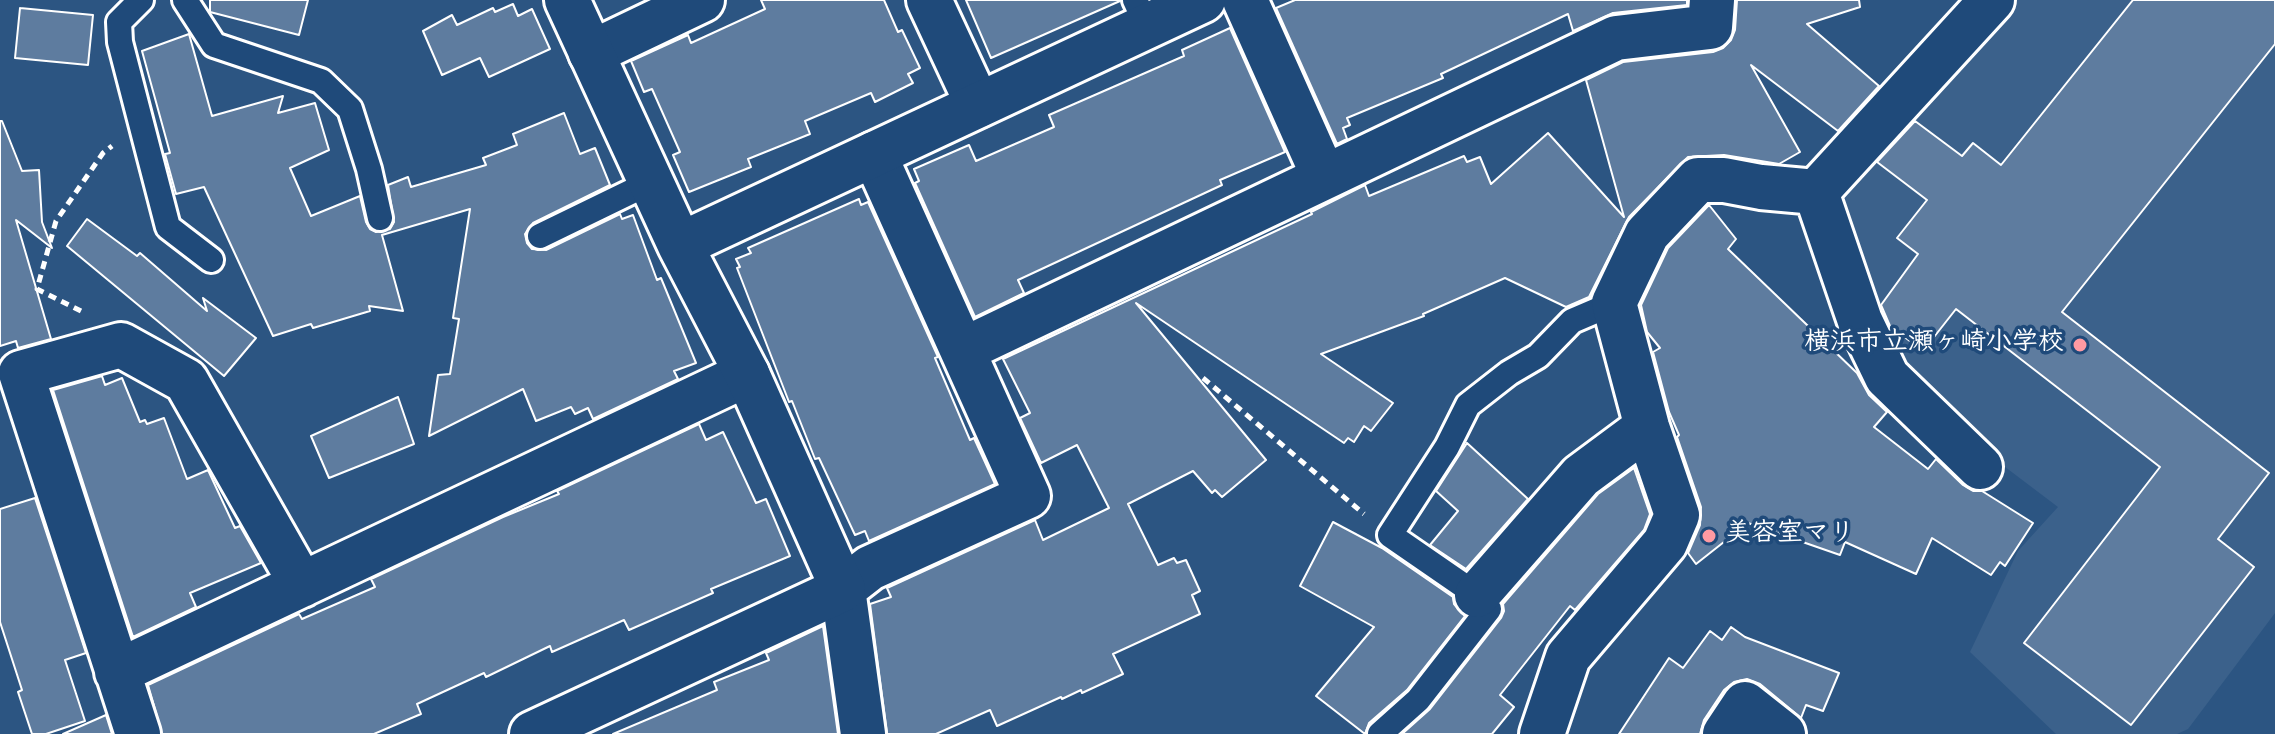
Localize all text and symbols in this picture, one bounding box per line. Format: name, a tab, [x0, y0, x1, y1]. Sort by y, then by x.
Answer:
place label: 横浜市立瀬ヶ崎小学校	[1804, 329, 2064, 361]
marker: 横浜市立瀬ヶ崎小学校	[2071, 336, 2089, 354]
place label: 美容室マリ	[1725, 520, 1855, 552]
marker: 美容室マリ	[1700, 527, 1718, 545]

